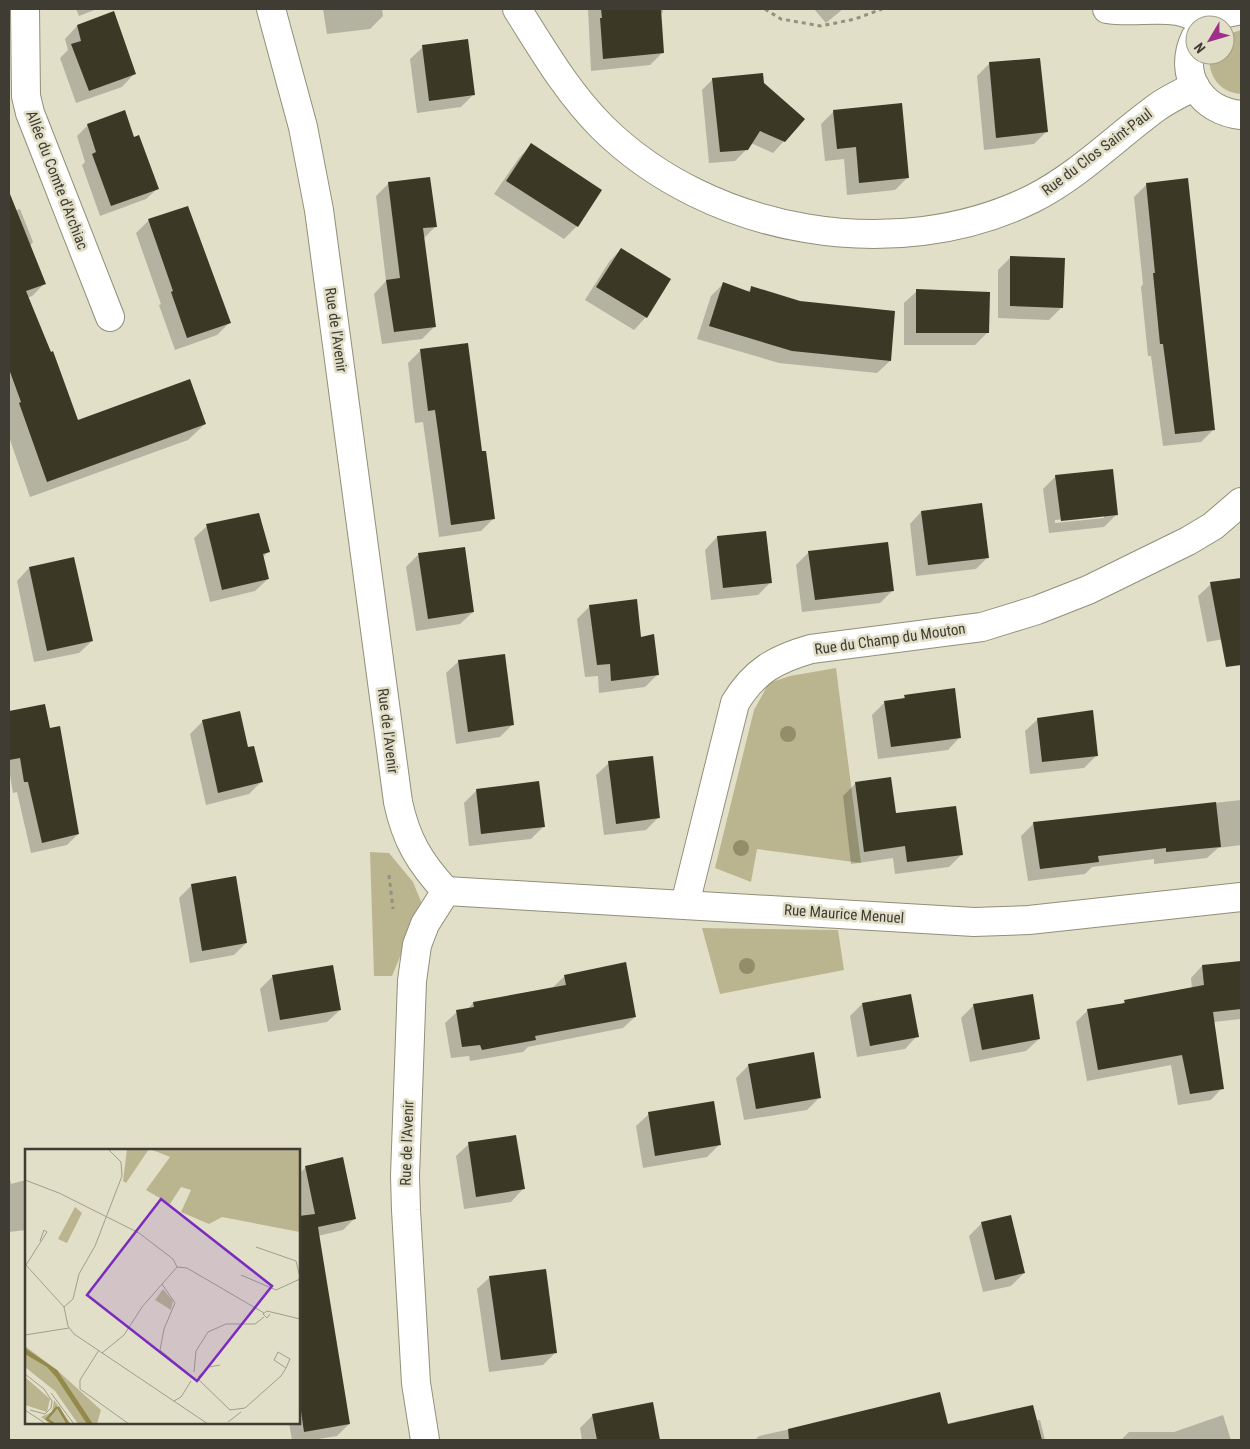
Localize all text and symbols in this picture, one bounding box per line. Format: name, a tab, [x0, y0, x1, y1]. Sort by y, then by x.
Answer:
north arrow	[1185, 15, 1235, 65]
text: N	[1191, 40, 1209, 56]
street label: Rue du Clos Saint-Paul	[1038, 105, 1156, 199]
street label: Allée du Comte d'Archiac	[22, 108, 92, 252]
street label: Rue de l'Avenir	[321, 286, 351, 374]
street label: Rue du Champ du Mouton	[813, 619, 967, 659]
street label: Rue de l'Avenir	[374, 687, 402, 775]
street label: Rue Maurice Menuel	[783, 901, 905, 927]
street label: Rue de l'Avenir	[397, 1099, 418, 1186]
inset map	[25, 1149, 300, 1424]

